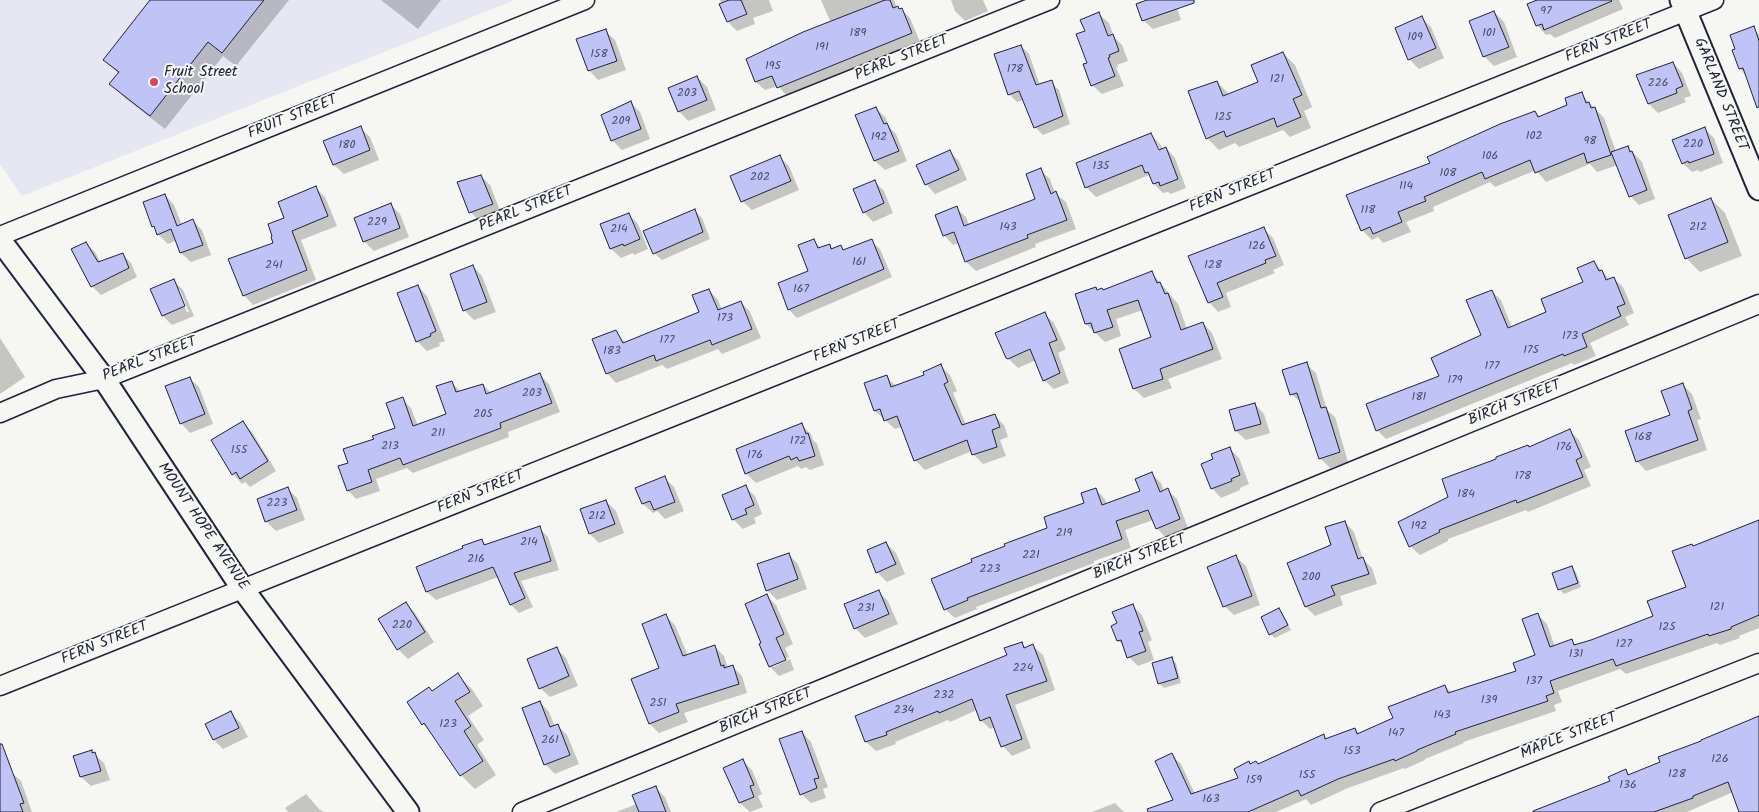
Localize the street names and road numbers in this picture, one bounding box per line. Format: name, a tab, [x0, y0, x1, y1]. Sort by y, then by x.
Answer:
street label: FERN STREET	[1563, 16, 1655, 68]
street label: PEARL STREET	[853, 32, 951, 86]
street label: GARLAND STREET	[1689, 36, 1751, 154]
street label: FRUIT STREET	[246, 92, 340, 144]
street label: FERN STREET	[1187, 166, 1279, 218]
street label: PEARL STREET	[477, 183, 575, 237]
street label: FERN STREET	[811, 316, 903, 368]
street label: PEARL STREET	[100, 334, 200, 386]
street label: BIRCH STREET	[1466, 377, 1564, 431]
street label: MOUNT HOPE AVENUE	[153, 460, 251, 594]
street label: FERN STREET	[435, 467, 527, 519]
street label: BIRCH STREET	[1091, 531, 1189, 585]
street label: FERN STREET	[59, 618, 151, 670]
street label: BIRCH STREET	[717, 685, 815, 739]
street label: MAPLE STREET	[1518, 709, 1620, 765]

